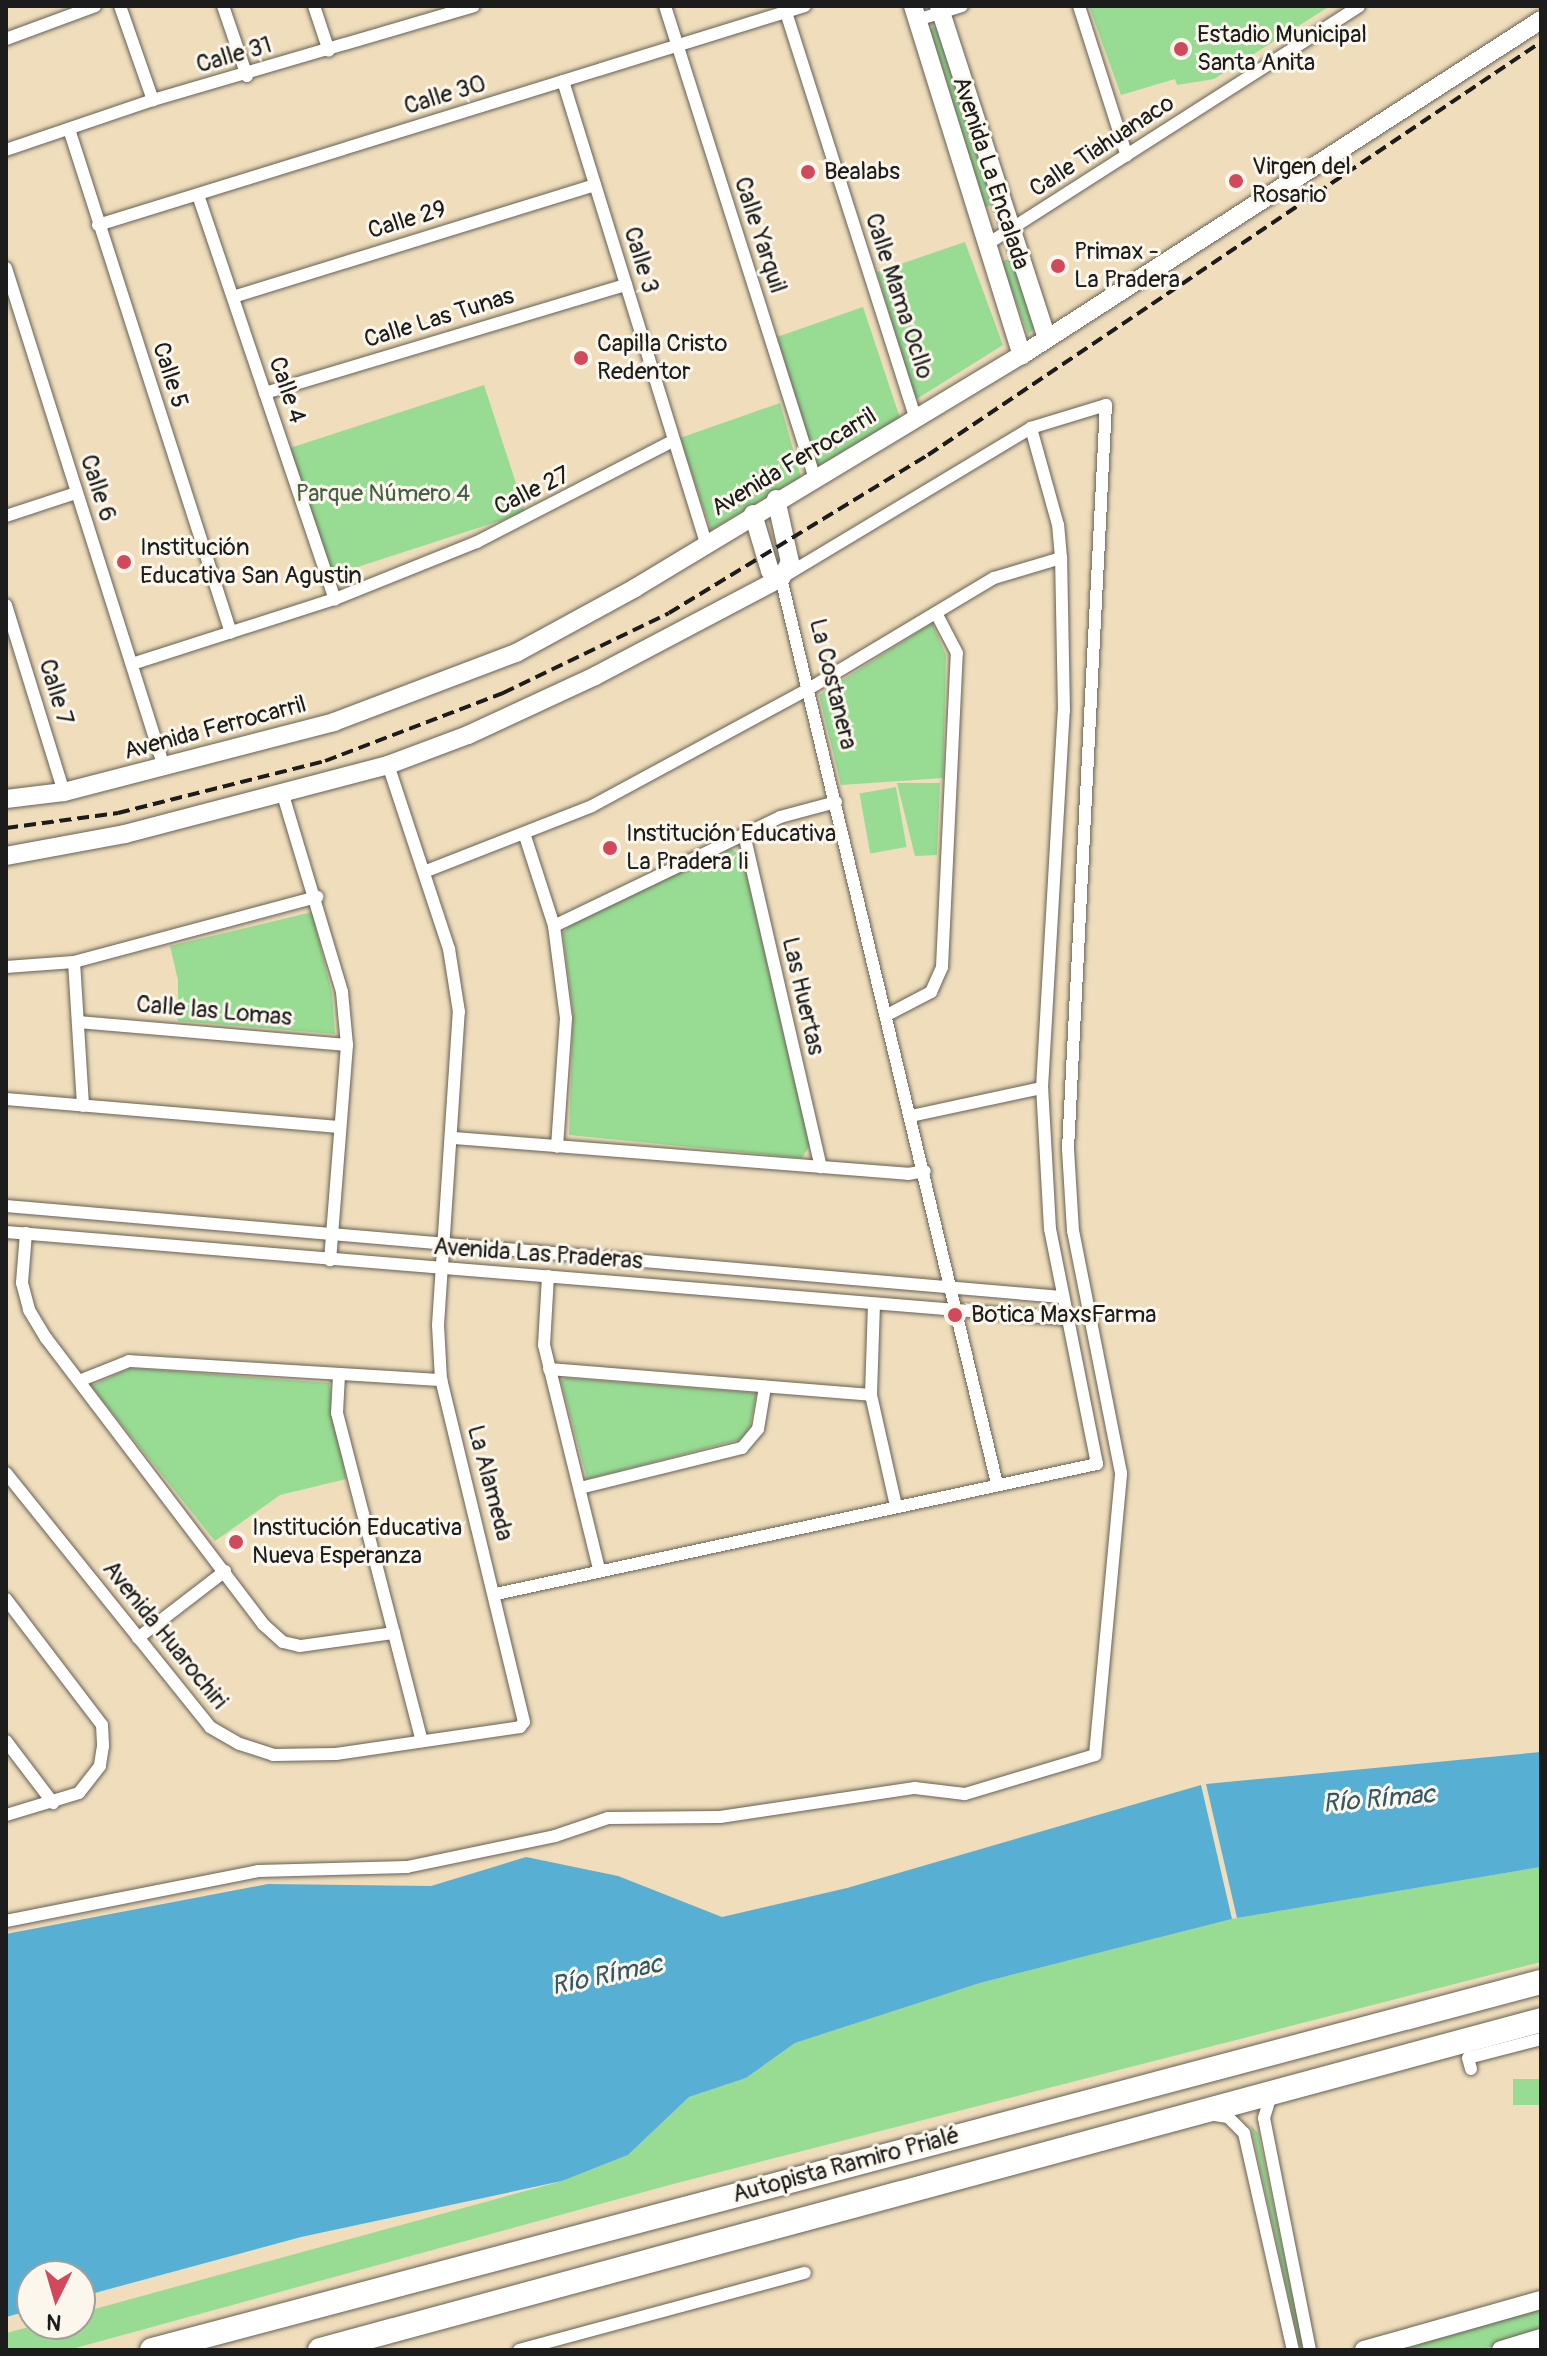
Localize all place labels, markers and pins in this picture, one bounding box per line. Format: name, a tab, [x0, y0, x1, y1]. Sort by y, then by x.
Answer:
place label: Estadio Municipal Santa Anita	[1197, 21, 1367, 77]
marker: Estadio Municipal Santa Anita	[1172, 40, 1190, 58]
place label: Virgen del Rosario	[1252, 153, 1351, 209]
place label: Bealabs	[824, 158, 900, 186]
marker: Bealabs	[799, 163, 817, 181]
marker: Virgen del Rosario	[1227, 172, 1245, 190]
place label: Primax - La Pradera	[1074, 238, 1180, 294]
marker: Primax - La Pradera	[1049, 257, 1067, 275]
place label: Capilla Cristo Redentor	[597, 330, 727, 386]
marker: Capilla Cristo Redentor	[572, 349, 590, 367]
place label: Institución Educativa San Agustin	[140, 534, 362, 590]
marker: Institución Educativa San Agustin	[115, 553, 133, 571]
place label: Institución Educativa La Pradera Ii	[626, 820, 836, 876]
marker: Institución Educativa La Pradera Ii	[601, 839, 619, 857]
place label: Botica MaxsFarma	[971, 1301, 1156, 1329]
marker: Botica MaxsFarma	[946, 1306, 964, 1324]
place label: Institución Educativa Nueva Esperanza	[252, 1514, 462, 1570]
marker: Institución Educativa Nueva Esperanza	[227, 1533, 245, 1551]

